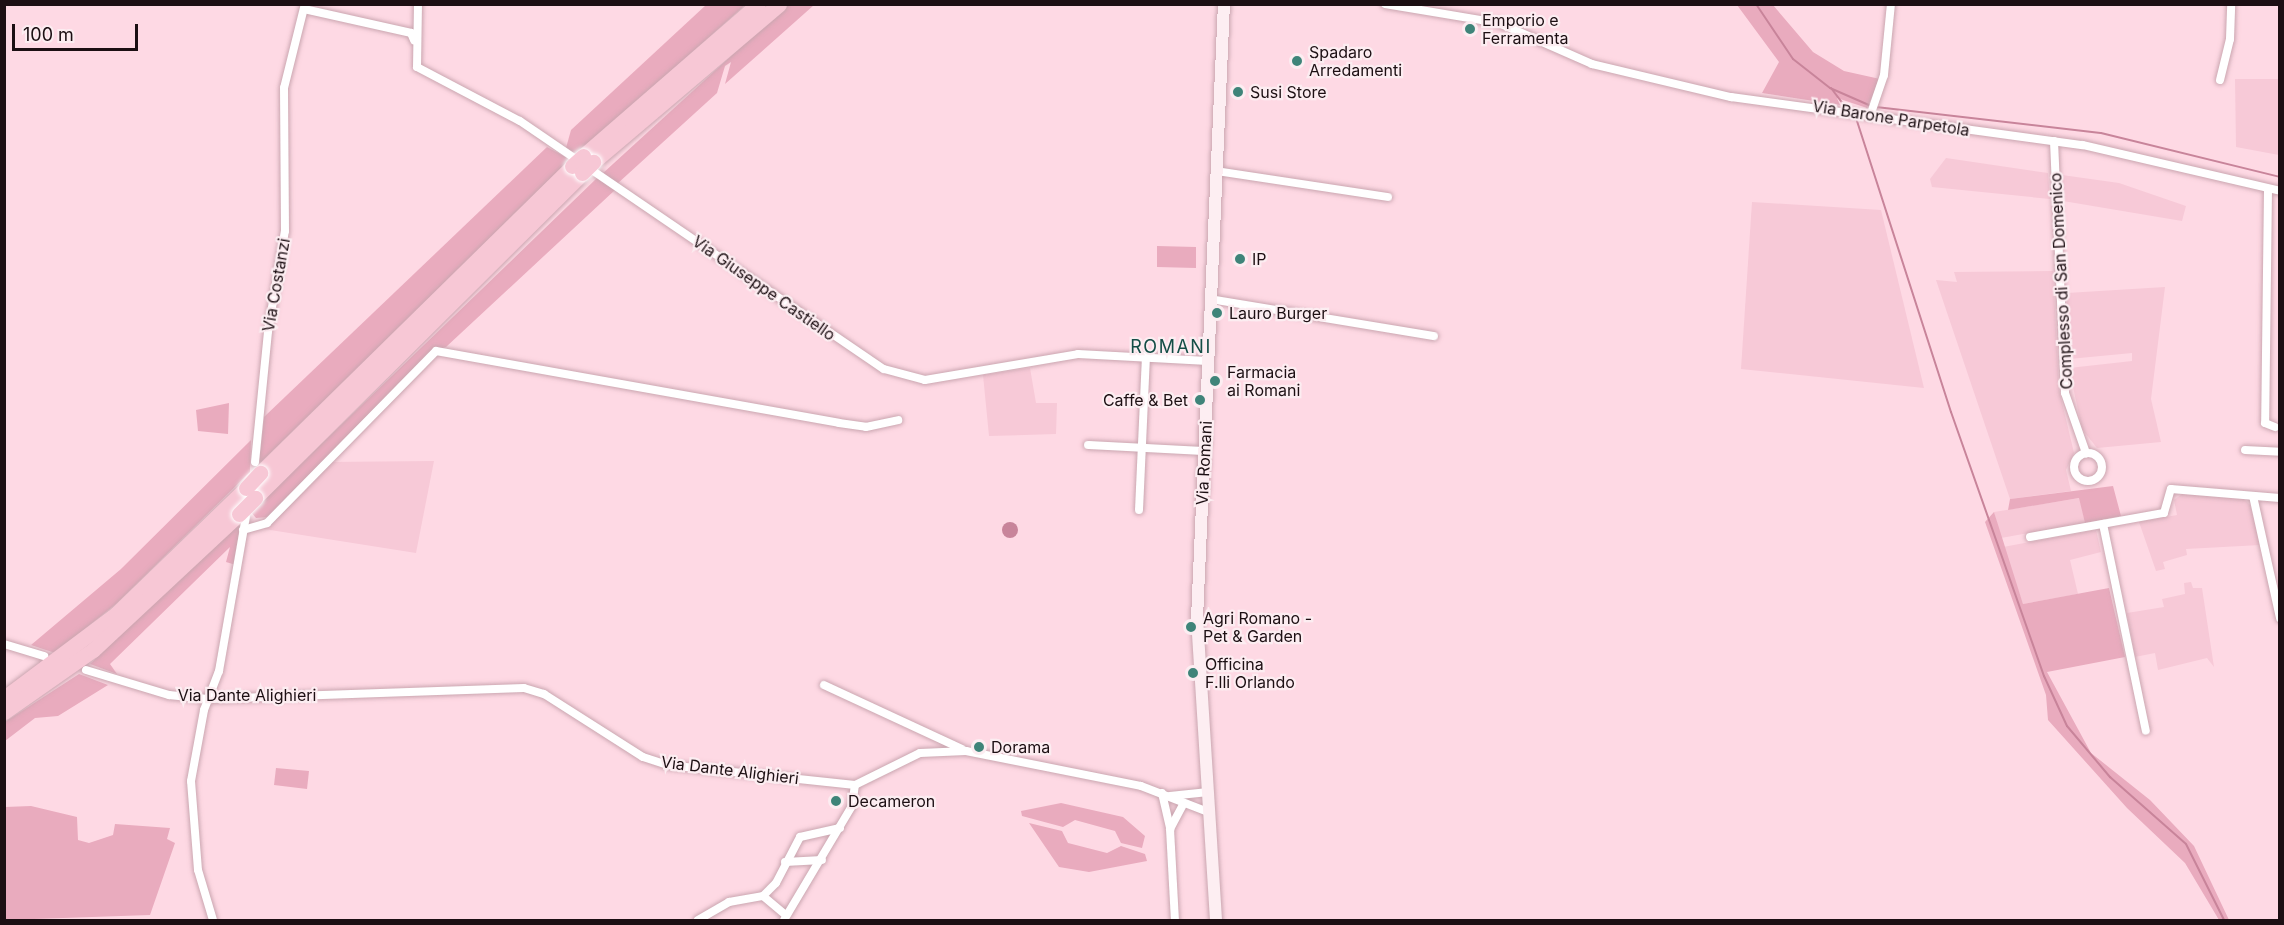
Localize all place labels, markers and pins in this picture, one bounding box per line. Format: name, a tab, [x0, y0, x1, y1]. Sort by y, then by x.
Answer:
place label: Emporio e Ferramenta	[1482, 10, 1569, 48]
marker: Emporio e Ferramenta	[1463, 22, 1477, 36]
place label: Spadaro Arredamenti	[1309, 42, 1402, 80]
marker: Spadaro Arredamenti	[1290, 54, 1304, 68]
place label: Susi Store	[1250, 82, 1327, 102]
marker: Susi Store	[1231, 85, 1245, 99]
place label: IP	[1252, 249, 1267, 269]
marker: IP	[1233, 252, 1247, 266]
place label: Lauro Burger	[1229, 303, 1327, 323]
marker: Lauro Burger	[1210, 306, 1224, 320]
place label: Farmacia ai Romani	[1227, 362, 1300, 400]
marker: Farmacia ai Romani	[1208, 374, 1222, 388]
place label: Caffe & Bet	[1103, 390, 1188, 410]
marker: Caffe & Bet	[1193, 393, 1207, 407]
place label: Agri Romano - Pet & Garden	[1203, 608, 1312, 646]
marker: Agri Romano - Pet & Garden	[1184, 620, 1198, 634]
place label: Officina F.lli Orlando	[1205, 654, 1295, 692]
marker: Officina F.lli Orlando	[1186, 666, 1200, 680]
place label: Dorama	[991, 737, 1050, 757]
marker: Dorama	[972, 740, 986, 754]
place label: Decameron	[848, 791, 935, 811]
marker: Decameron	[829, 794, 843, 808]

